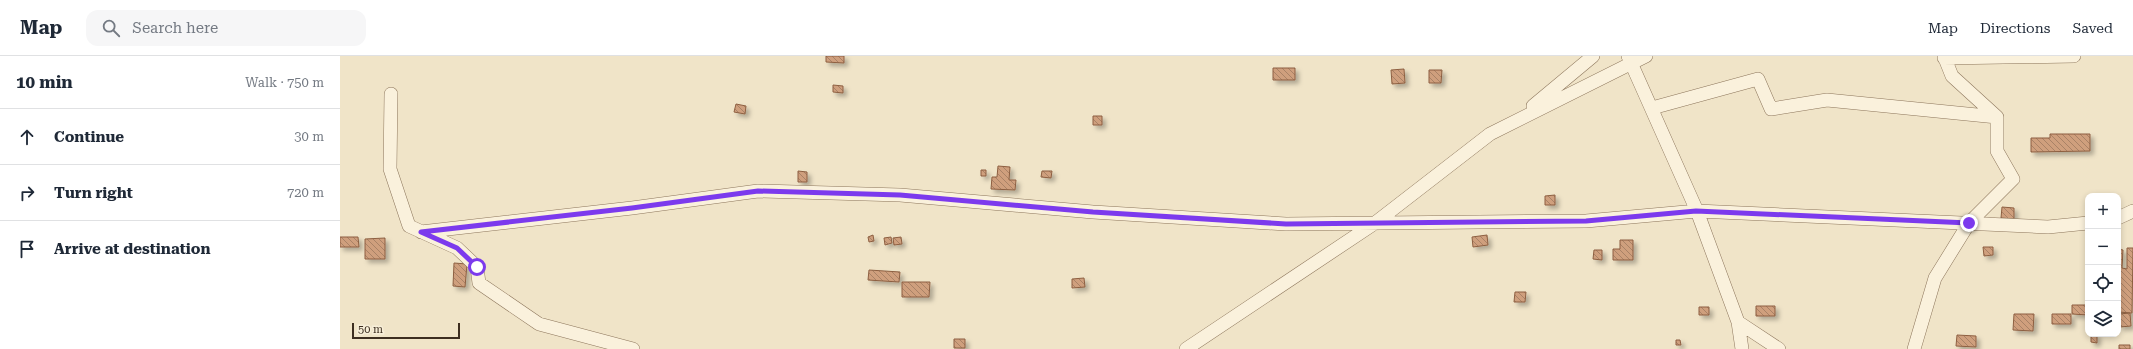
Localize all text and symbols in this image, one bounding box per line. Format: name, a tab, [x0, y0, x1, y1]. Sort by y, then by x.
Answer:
search box	[86, 10, 366, 46]
text: Map	[20, 16, 62, 39]
icon: search	[100, 17, 122, 39]
text: Search here	[132, 19, 218, 37]
text: Map	[1928, 20, 1958, 36]
text: Directions	[1980, 20, 2050, 36]
text: Saved	[2072, 20, 2113, 36]
text: 10 min	[16, 72, 73, 92]
text: Walk · 750 m	[245, 75, 324, 90]
icon: ahead	[16, 126, 38, 148]
text: Continue	[54, 128, 124, 146]
text: 30 m	[294, 129, 324, 144]
icon: right	[16, 182, 38, 204]
text: Turn right	[54, 184, 133, 202]
text: 720 m	[287, 185, 324, 200]
map controls	[2085, 193, 2121, 337]
button: +	[2085, 193, 2121, 229]
route end	[1960, 214, 1978, 232]
button: −	[2085, 229, 2121, 265]
icon: arrive	[16, 238, 38, 260]
text: Arrive at destination	[54, 240, 210, 258]
route start	[468, 258, 486, 276]
button: locate	[2085, 265, 2121, 301]
button: layers	[2085, 301, 2121, 337]
scale bar	[352, 321, 460, 340]
text: 50 m	[358, 323, 383, 336]

